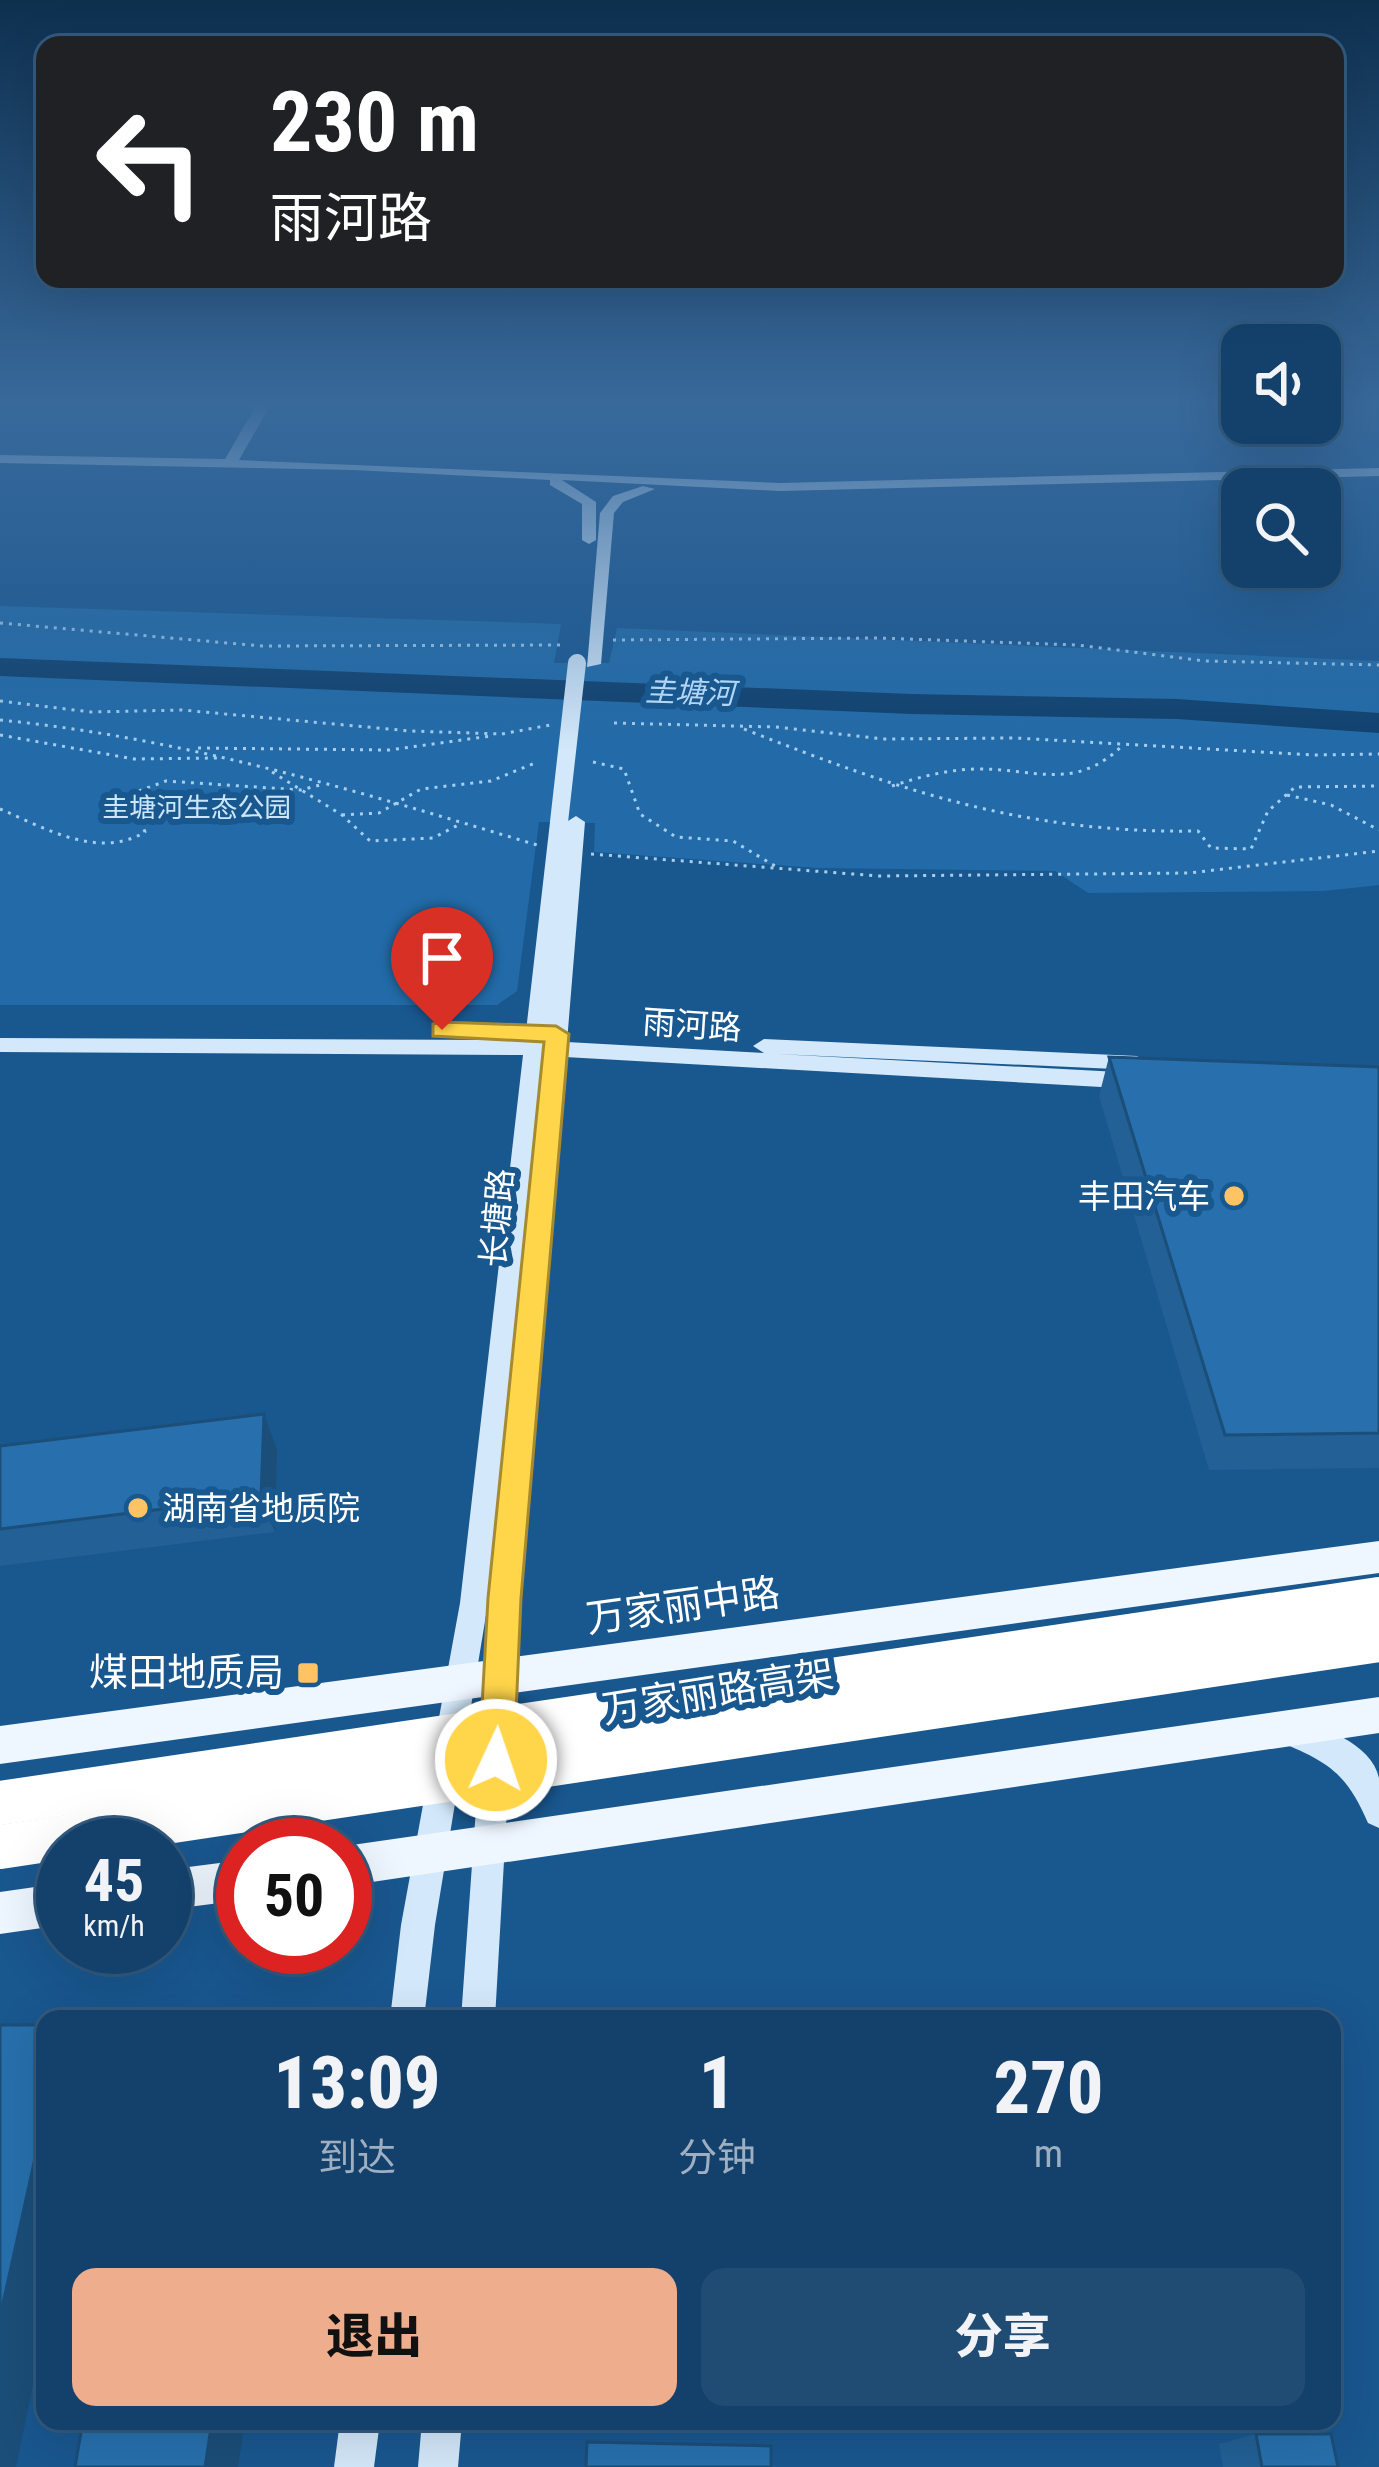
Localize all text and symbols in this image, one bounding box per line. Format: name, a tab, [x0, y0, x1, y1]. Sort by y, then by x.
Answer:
text: 230 m	[270, 73, 479, 172]
icon: left	[72, 84, 228, 240]
text: 雨河路	[270, 187, 432, 250]
map controls	[1221, 324, 1341, 588]
button: sound	[1221, 324, 1341, 444]
button: search	[1221, 468, 1341, 588]
water label: 圭塘河	[644, 673, 741, 711]
park label: 圭塘河生态公园	[103, 792, 292, 824]
pin	[391, 907, 493, 1030]
icon: arrive	[409, 925, 475, 991]
street label: 雨河路	[641, 1002, 743, 1048]
street label: 长塘路	[473, 1167, 521, 1269]
place label: 丰田汽车	[1078, 1177, 1210, 1216]
marker: 丰田汽车	[1221, 1183, 1247, 1209]
place label: 湖南省地质院	[162, 1489, 360, 1528]
marker: 湖南省地质院	[125, 1495, 151, 1521]
street label: 万家丽中路	[583, 1570, 783, 1642]
place label: 煤田地质局	[89, 1650, 284, 1696]
street label: 万家丽路高架	[599, 1651, 837, 1733]
marker: 煤田地质局	[295, 1660, 321, 1686]
position arrow	[433, 1697, 559, 1823]
speed limit sign: 50	[216, 1818, 372, 1974]
text: 45	[84, 1845, 144, 1916]
text: km/h	[83, 1908, 145, 1943]
text: 13:09	[274, 2041, 440, 2126]
text: 1	[699, 2041, 735, 2126]
text: 270	[994, 2046, 1103, 2131]
text: m	[1034, 2131, 1063, 2177]
text: 到达	[318, 2135, 396, 2181]
text: 分钟	[678, 2135, 756, 2181]
button: 退出	[72, 2268, 677, 2406]
button: 分享	[701, 2268, 1305, 2406]

